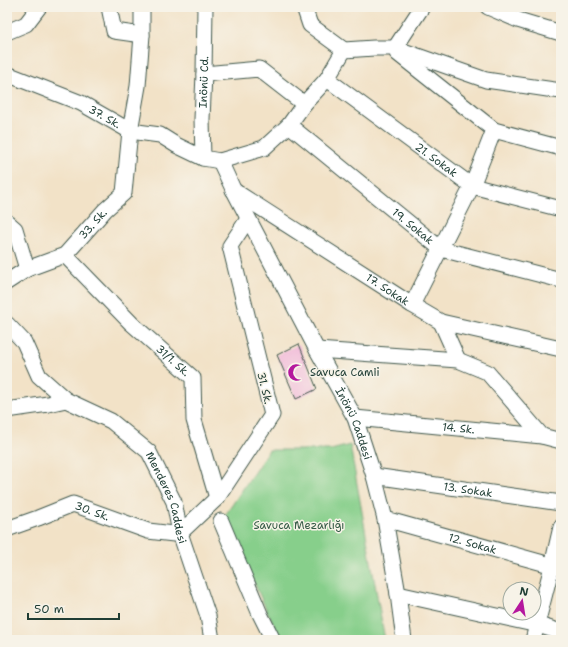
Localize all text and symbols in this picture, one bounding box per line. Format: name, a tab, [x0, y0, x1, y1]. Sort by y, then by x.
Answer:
street label: Inönü Cd.	[195, 56, 212, 108]
street label: 37. Sk.	[86, 102, 124, 132]
street label: 21. Sokak	[412, 139, 460, 181]
street label: 19. Sokak	[389, 205, 437, 248]
street label: 33. Sk.	[76, 206, 111, 243]
street label: 17. Sokak	[363, 270, 412, 309]
street label: 31/1. Sk.	[153, 342, 193, 380]
mosque icon: Savuca Camii	[287, 362, 307, 382]
place label: Savuca Camii	[310, 365, 380, 380]
street label: 31. Sk.	[253, 371, 276, 406]
street label: İnönü Caddesi	[331, 385, 375, 462]
street label: 14. Sk.	[442, 419, 476, 438]
street label: Menderes Caddesi	[142, 449, 190, 546]
street label: 13. Sokak	[442, 479, 494, 501]
street label: 30. Sk.	[73, 498, 112, 525]
park label: Savuca Mezarlığı	[254, 518, 344, 533]
street label: 12. Sokak	[447, 530, 498, 558]
north arrow	[502, 581, 542, 621]
text: N	[518, 583, 530, 600]
scale bar	[28, 595, 119, 621]
text: 50 m	[34, 601, 64, 617]

